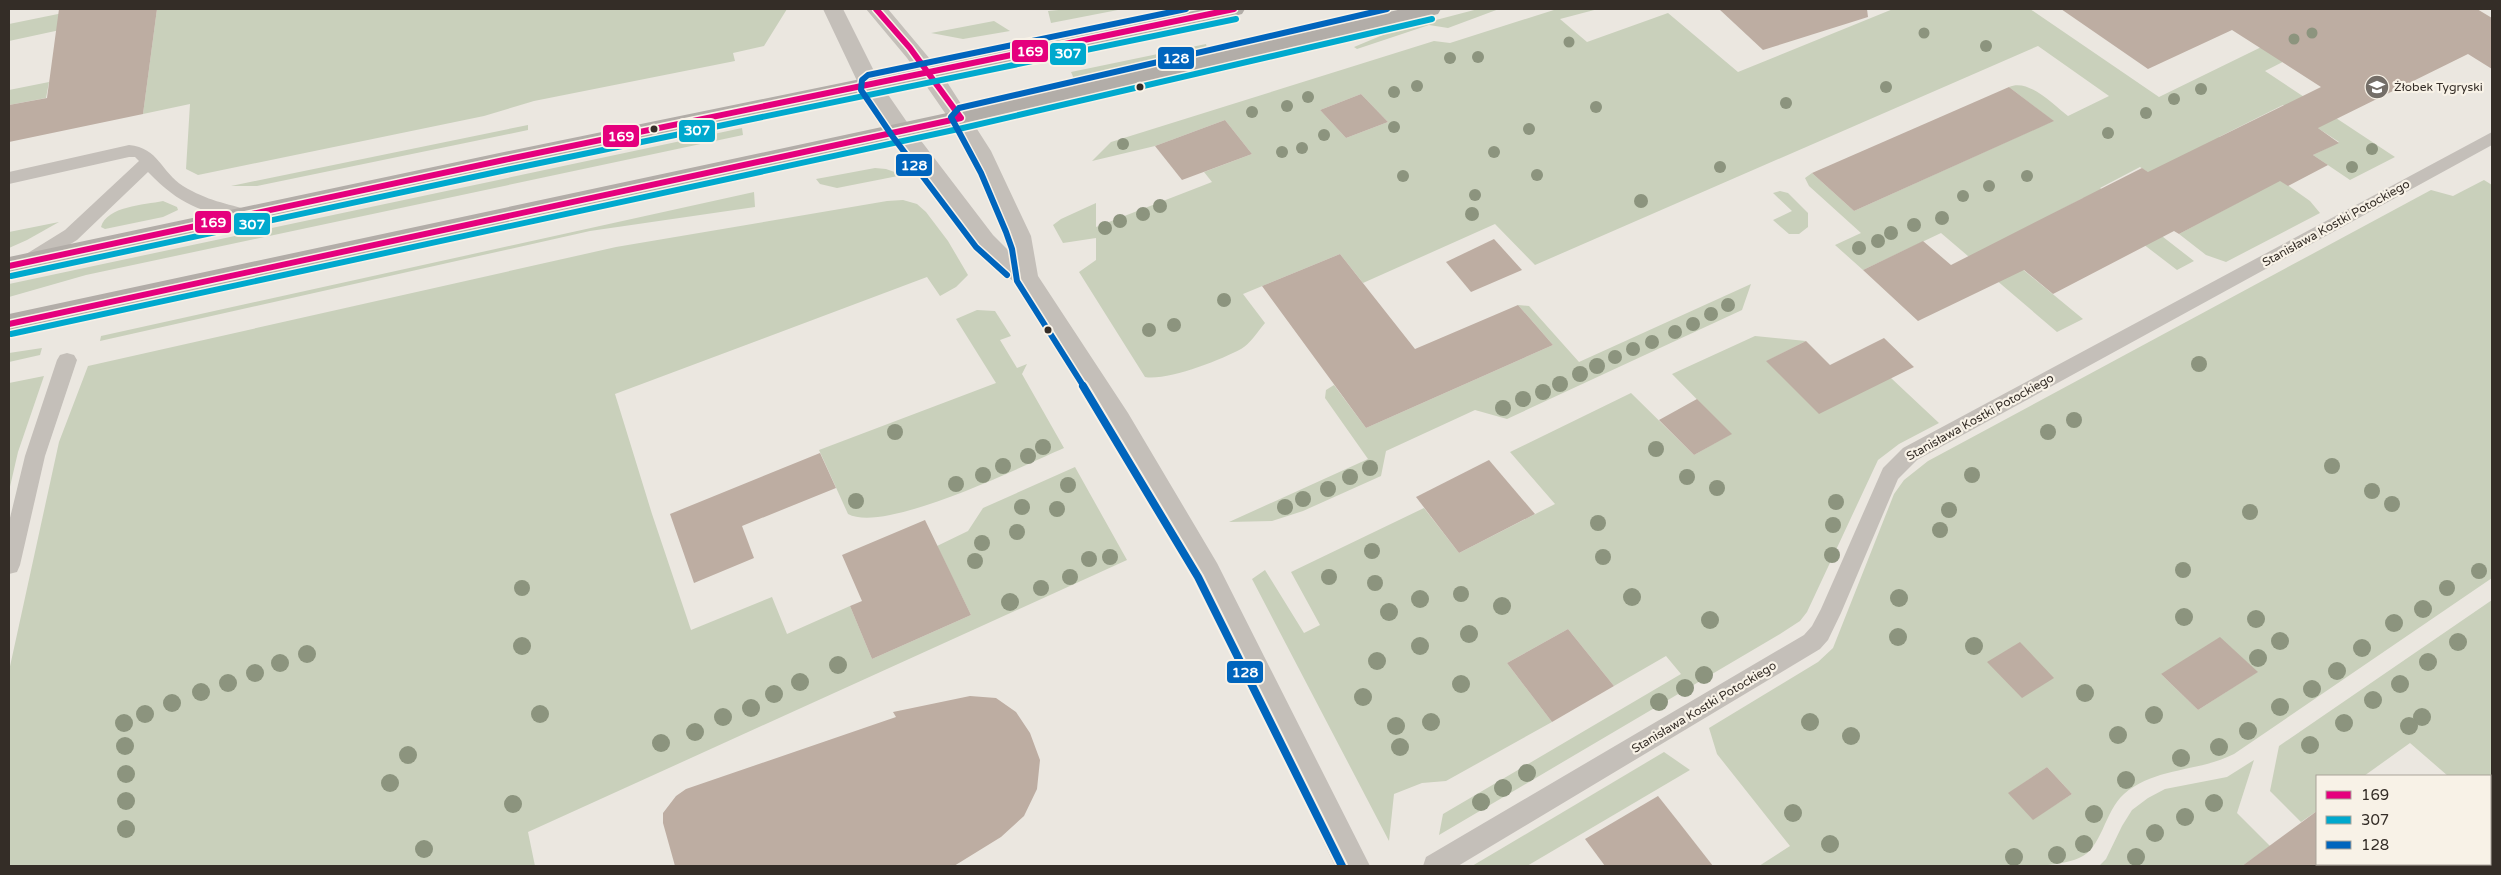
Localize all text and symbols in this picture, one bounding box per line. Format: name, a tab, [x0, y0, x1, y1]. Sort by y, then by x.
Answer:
line badge: 169	[1011, 39, 1049, 63]
line badge: 307	[1049, 42, 1087, 66]
text: 169	[1017, 43, 1043, 60]
text: 307	[1055, 45, 1081, 62]
line badge: 128	[1157, 46, 1195, 70]
text: 128	[1163, 50, 1189, 67]
school or university icon: Żłobek Tygryski	[2364, 74, 2390, 100]
place label: Żłobek Tygryski	[2394, 80, 2483, 94]
unlabelled marker	[1135, 82, 1145, 92]
line badge: 307	[678, 119, 716, 143]
text: 307	[684, 122, 710, 139]
line badge: 169	[602, 124, 640, 148]
unlabelled marker	[649, 124, 659, 134]
text: 169	[608, 128, 634, 145]
line badge: 128	[895, 153, 933, 177]
text: 128	[901, 157, 927, 174]
street label: Stanisława Kostki Potockiego	[2260, 177, 2412, 269]
line badge: 169	[194, 210, 232, 234]
line badge: 307	[233, 212, 271, 236]
text: 169	[200, 214, 226, 231]
text: 307	[239, 216, 265, 233]
unlabelled marker	[1043, 325, 1053, 335]
street label: Stanisława Kostki Potockiego	[1904, 371, 2056, 463]
street label: Stanisława Kostki Potockiego	[1629, 658, 1779, 756]
line badge: 128	[1226, 660, 1264, 684]
text: 128	[1232, 664, 1258, 681]
legend	[2316, 775, 2491, 865]
text: 169	[2361, 786, 2389, 804]
text: 307	[2361, 811, 2389, 829]
text: 128	[2361, 836, 2389, 854]

